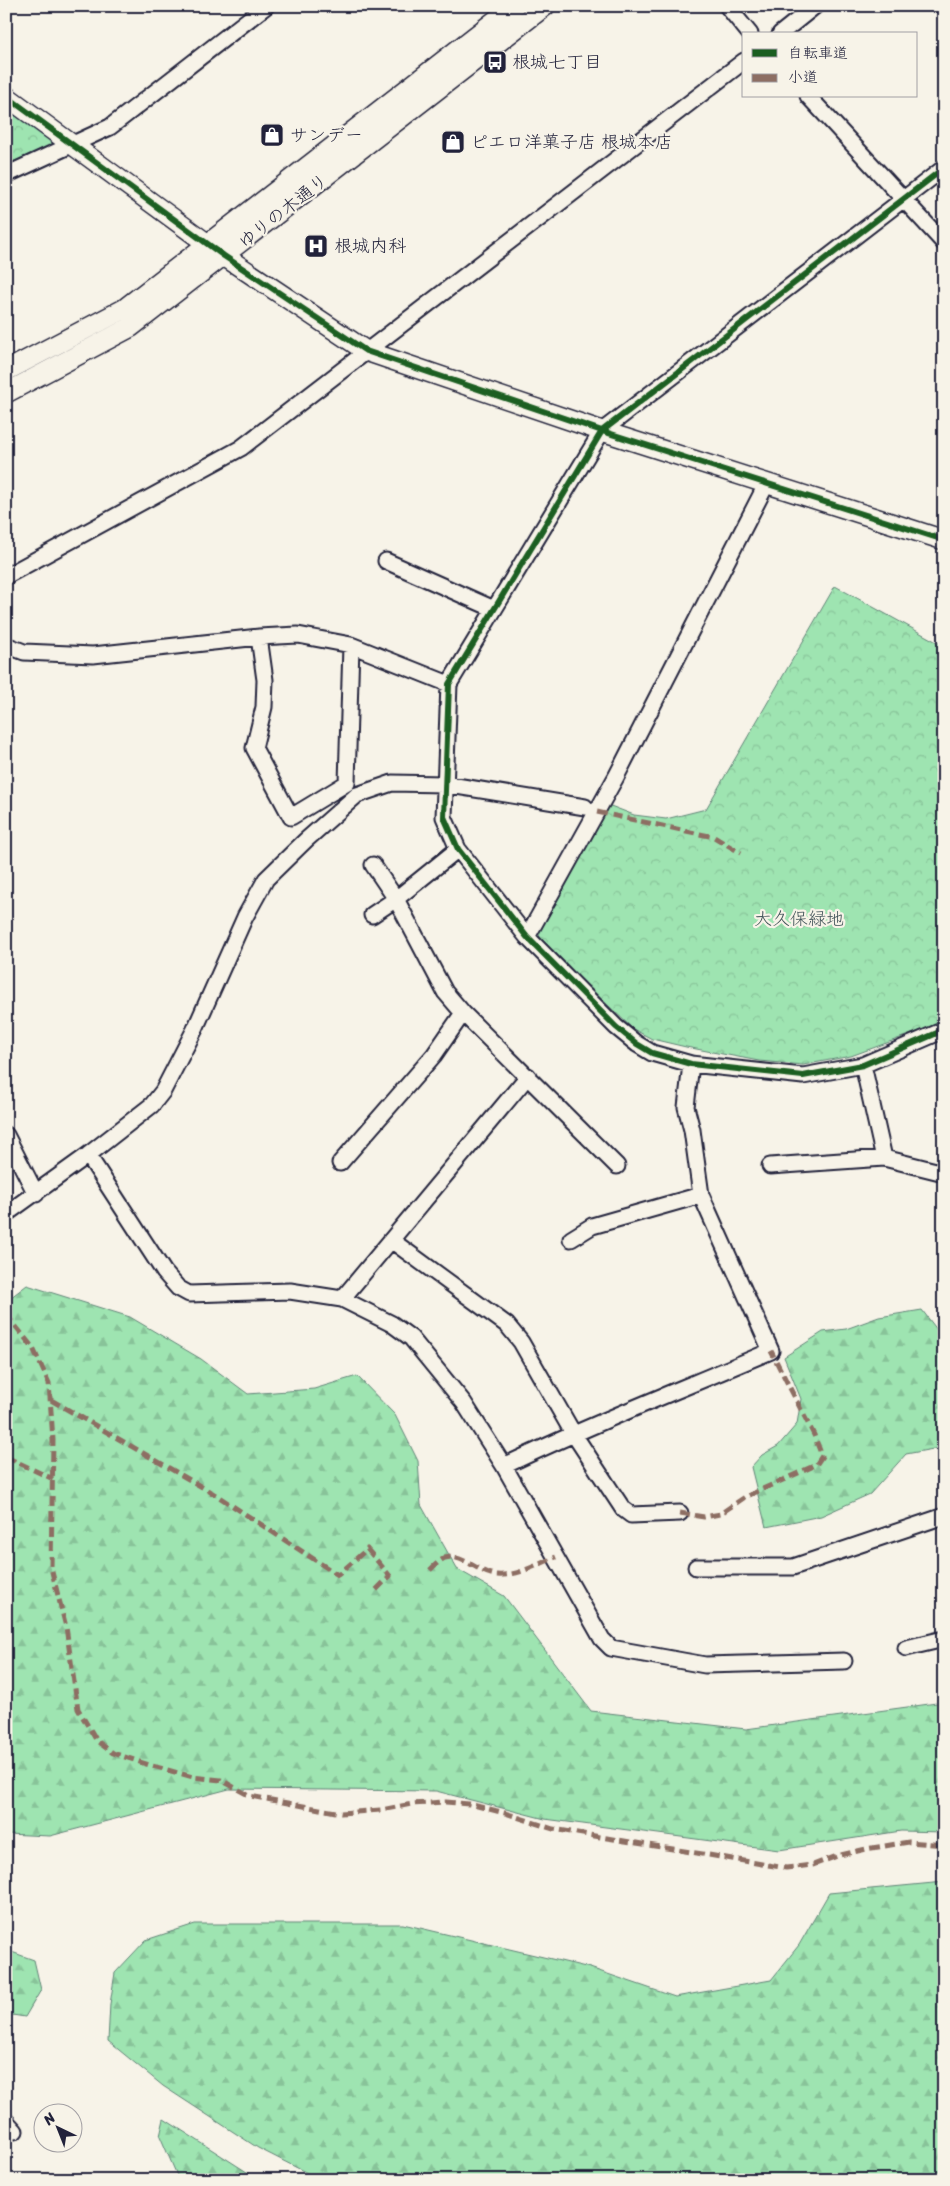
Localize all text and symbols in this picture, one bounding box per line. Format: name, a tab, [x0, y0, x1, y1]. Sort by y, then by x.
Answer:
legend	[742, 32, 918, 98]
text: 自転車道	[788, 40, 848, 66]
place label: 根城七丁目	[512, 46, 602, 78]
bus stop icon: 根城七丁目	[482, 49, 508, 75]
text: 小道	[788, 64, 818, 90]
place label: サンデー	[290, 119, 363, 151]
shop icon: サンデー	[259, 122, 285, 148]
place label: ピエロ洋菓子店 根城本店	[470, 126, 673, 158]
shop icon: ピエロ洋菓子店 根城本店	[440, 129, 466, 155]
street label: ゆりの木通り	[231, 165, 335, 257]
place label: 根城内科	[334, 230, 406, 262]
hospital icon: 根城内科	[303, 233, 329, 259]
park label: 大久保緑地	[754, 903, 844, 935]
north arrow	[32, 2104, 82, 2154]
text: N	[37, 2106, 62, 2132]

